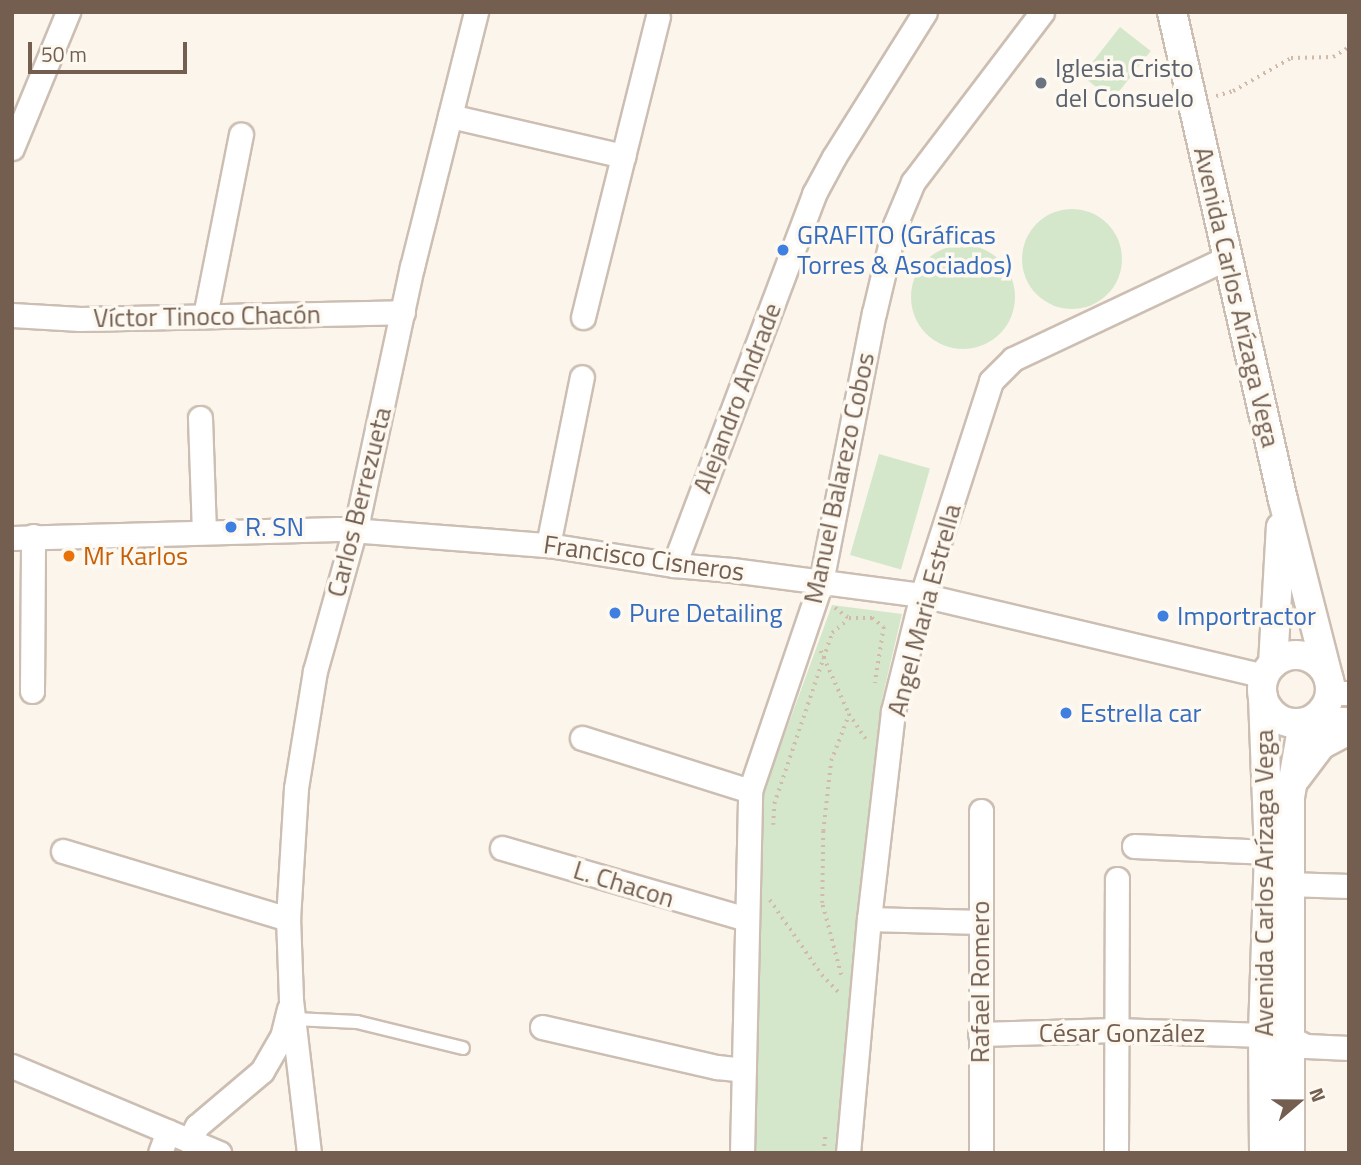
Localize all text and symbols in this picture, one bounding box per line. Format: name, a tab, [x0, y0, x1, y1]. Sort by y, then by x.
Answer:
scale bar	[32, 28, 191, 72]
text: 50 m	[41, 38, 87, 70]
place label: Iglesia Cristo del Consuelo	[1055, 52, 1194, 114]
marker: Iglesia Cristo del Consuelo	[1033, 75, 1049, 91]
street label: Avenida Carlos Arízaga Vega	[1187, 144, 1287, 450]
place label: GRAFITO (Gráficas Torres & Asociados)	[797, 219, 1012, 280]
marker: GRAFITO (Gráficas Torres & Asociados)	[775, 242, 791, 258]
street label: Víctor Tinoco Chacón	[93, 298, 321, 334]
street label: Alejandro Andrade	[686, 298, 788, 498]
street label: Manuel Balarezo Cobos	[797, 350, 881, 606]
street label: Carlos Berrezueta	[320, 404, 398, 600]
street label: Angel Maria Estrella	[881, 500, 967, 720]
place label: R. SN	[245, 511, 304, 543]
marker: R. SN	[223, 519, 239, 535]
street label: Francisco Cisneros	[542, 528, 746, 588]
place label: Mr Karlos	[83, 540, 188, 572]
marker: Mr Karlos	[61, 548, 77, 564]
place label: Pure Detailing	[629, 597, 783, 629]
place label: Importractor	[1177, 600, 1316, 632]
marker: Pure Detailing	[607, 605, 623, 621]
marker: Importractor	[1155, 608, 1171, 624]
place label: Estrella car	[1080, 697, 1202, 729]
marker: Estrella car	[1058, 705, 1074, 721]
street label: Avenida Carlos Arízaga Vega	[1248, 729, 1280, 1037]
street label: L. Chacon	[570, 854, 678, 914]
street label: Rafael Romero	[964, 901, 996, 1063]
street label: César González	[1039, 1017, 1205, 1049]
north arrow	[1263, 1067, 1333, 1137]
text: N	[1302, 1083, 1334, 1106]

